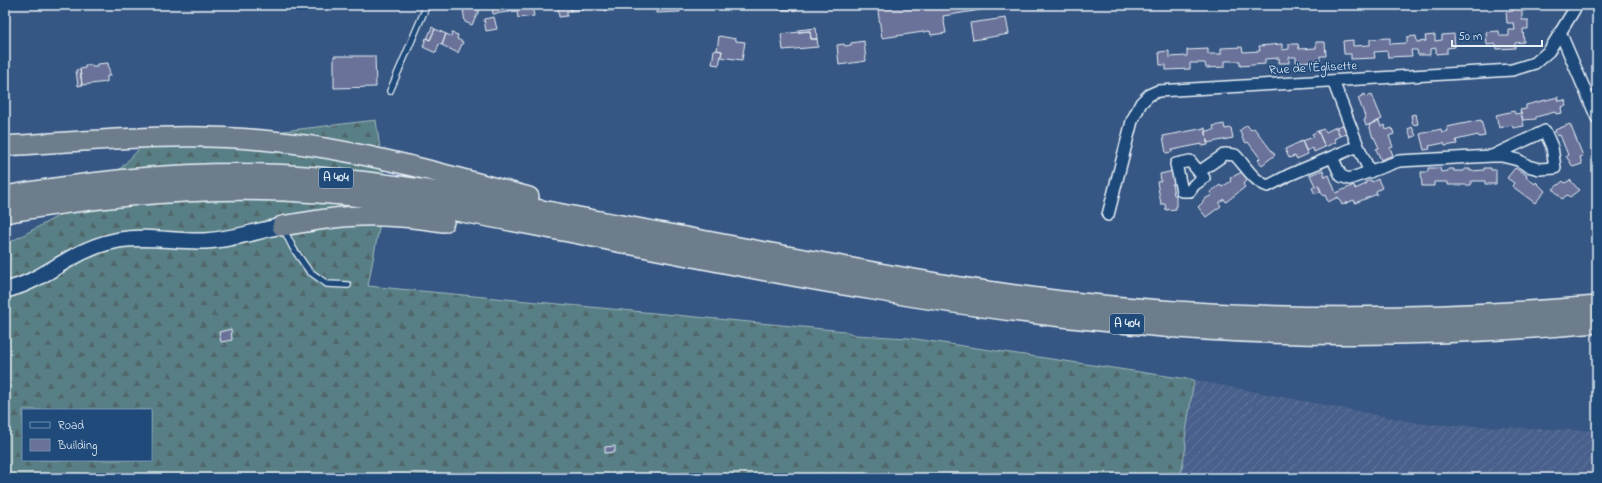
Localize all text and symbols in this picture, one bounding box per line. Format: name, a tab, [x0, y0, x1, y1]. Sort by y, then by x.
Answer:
scale bar	[1452, 22, 1542, 48]
text: 50 m	[1458, 28, 1482, 46]
street label: Rue de l'Églisette	[1268, 56, 1358, 81]
road number: A 404	[319, 168, 353, 188]
road number: A 404	[1110, 314, 1144, 334]
legend	[22, 409, 152, 461]
text: Road	[58, 417, 84, 435]
text: Building	[57, 437, 97, 456]

